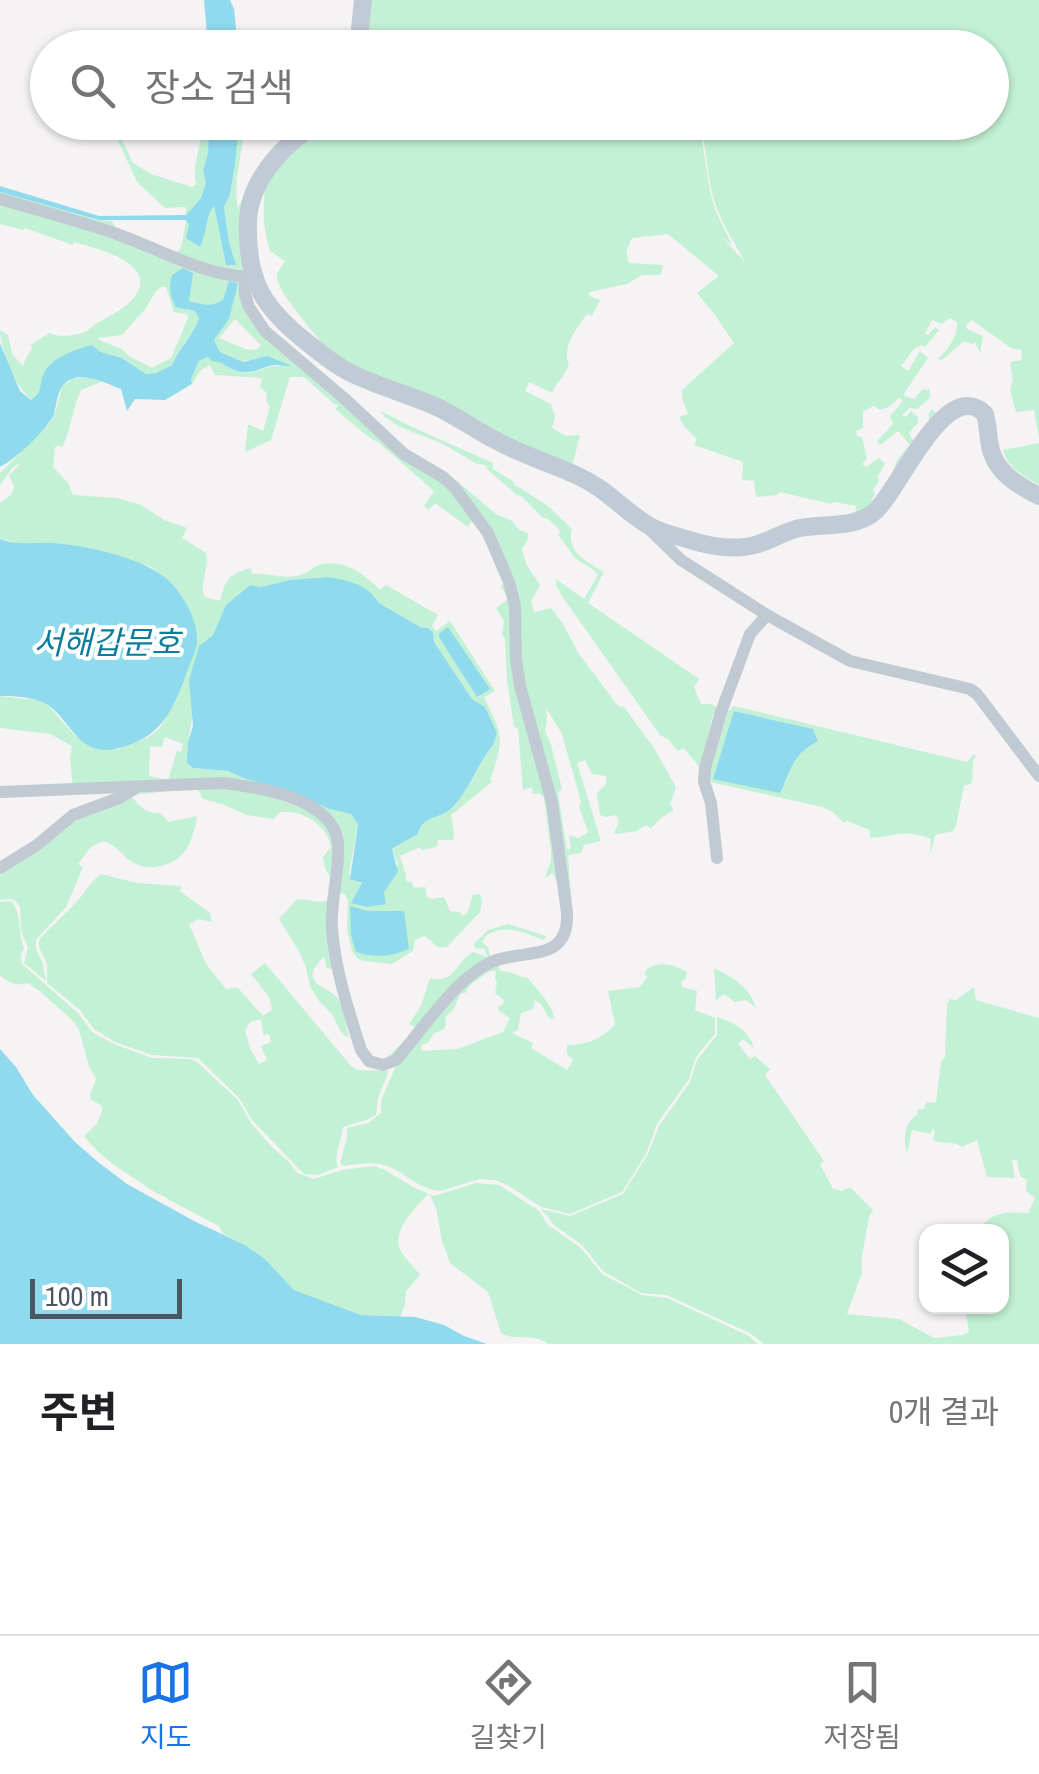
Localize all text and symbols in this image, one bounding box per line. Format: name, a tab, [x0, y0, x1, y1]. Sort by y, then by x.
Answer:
search box	[30, 30, 1009, 140]
icon: search	[65, 58, 120, 113]
text: 장소 검색	[145, 62, 294, 113]
water label: 서해갑문호	[33, 621, 183, 664]
map controls	[919, 1224, 1009, 1314]
button: layers	[919, 1224, 1009, 1314]
scale bar	[30, 1274, 182, 1318]
text: 100 m	[45, 1277, 109, 1315]
text: 주변	[40, 1384, 117, 1440]
text: 0개 결과	[889, 1390, 999, 1433]
tab: 지도	[138, 1655, 193, 1756]
tab: 길찾기	[470, 1655, 547, 1756]
tab: 저장됨	[823, 1655, 901, 1756]

